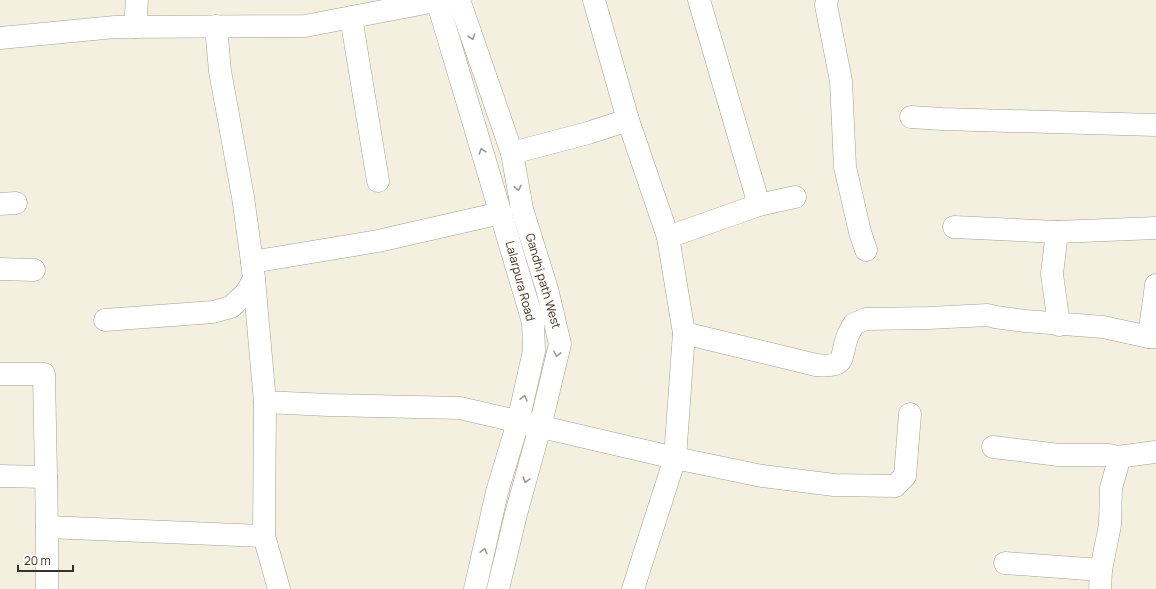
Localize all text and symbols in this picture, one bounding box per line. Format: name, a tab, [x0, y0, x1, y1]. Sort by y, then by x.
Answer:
one-way arrow	[467, 33, 476, 40]
one-way arrow	[478, 147, 487, 154]
one-way arrow	[513, 184, 522, 191]
street label: Gandhi path West	[522, 231, 565, 331]
street label: Lalarpura Road	[502, 239, 539, 323]
one-way arrow	[554, 350, 562, 357]
one-way arrow	[519, 395, 527, 401]
one-way arrow	[522, 476, 530, 483]
scale bar	[18, 547, 73, 573]
one-way arrow	[479, 548, 487, 554]
text: 20 m	[24, 552, 51, 569]

